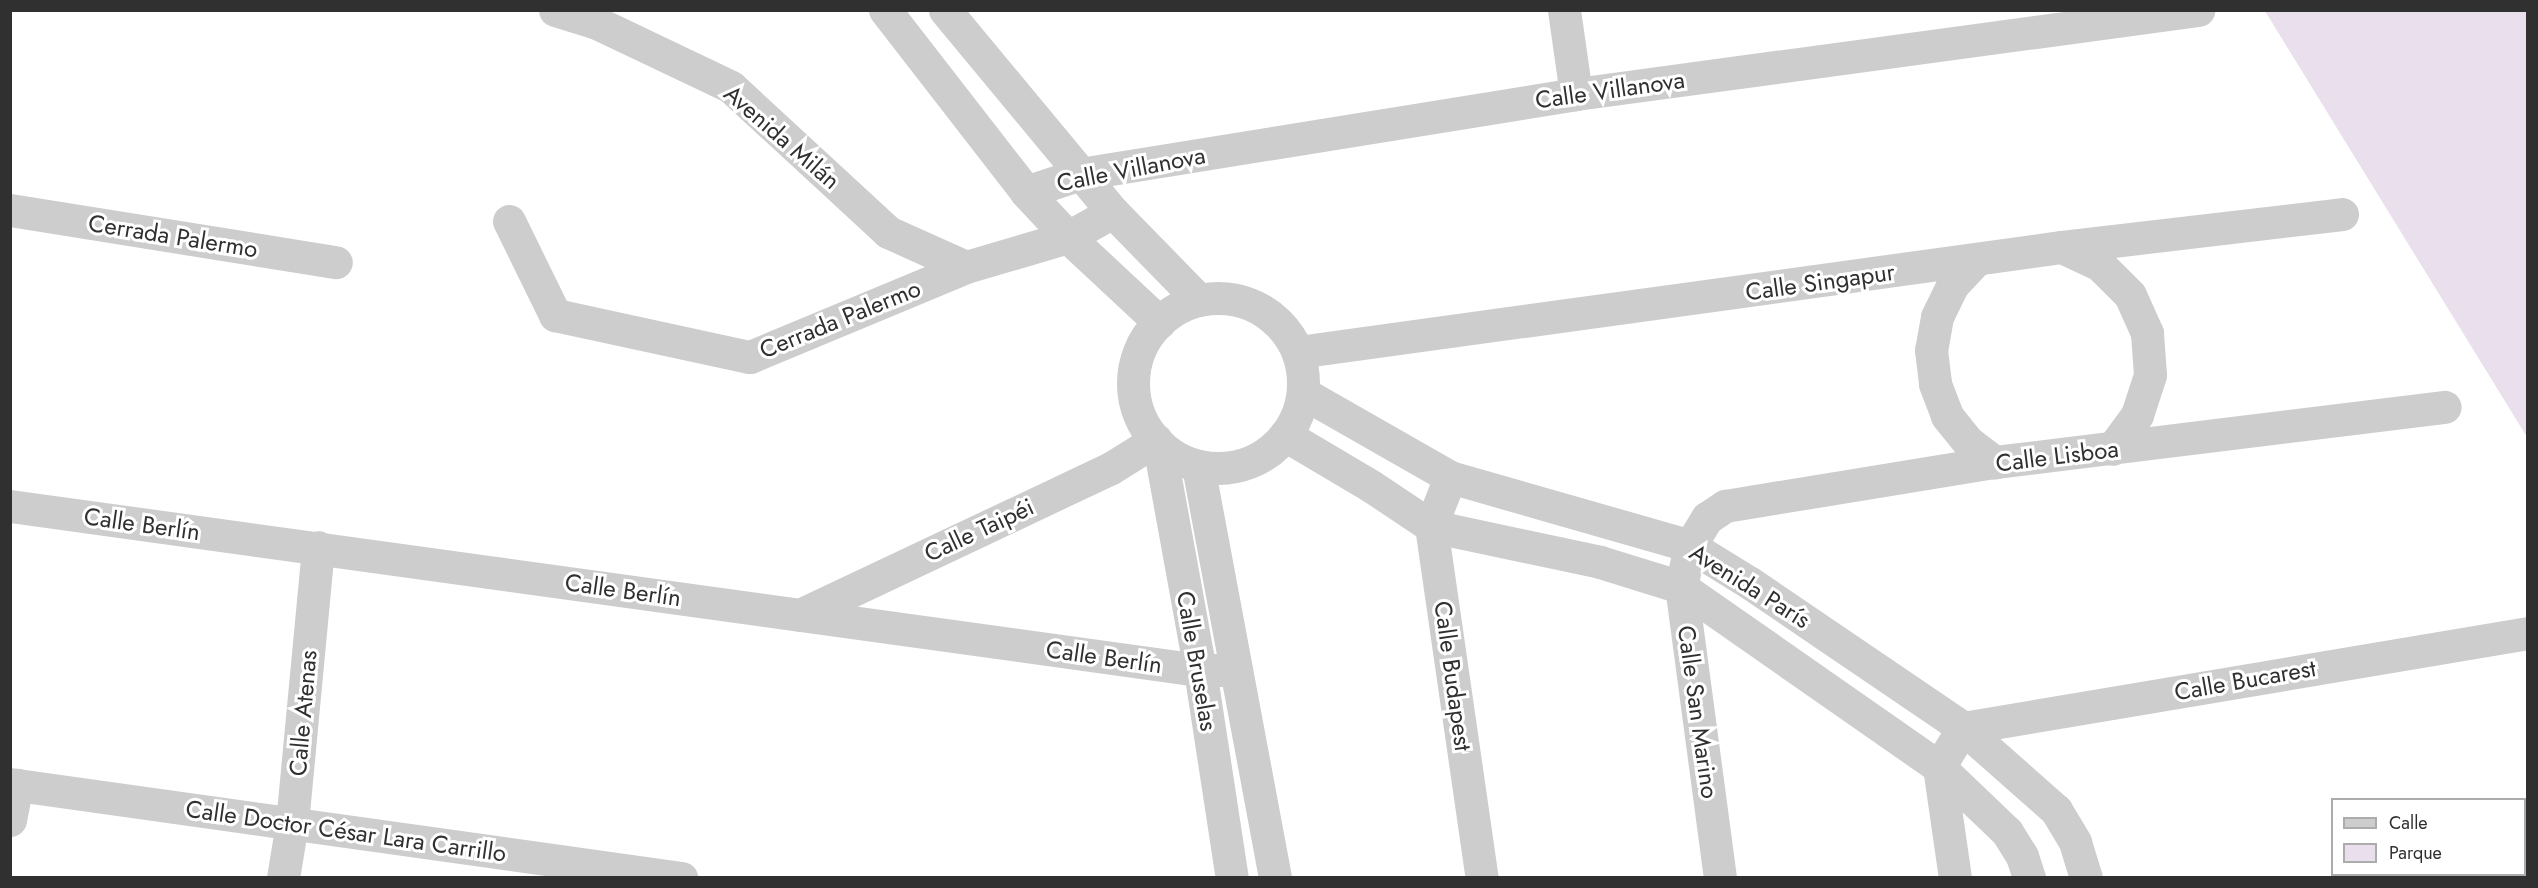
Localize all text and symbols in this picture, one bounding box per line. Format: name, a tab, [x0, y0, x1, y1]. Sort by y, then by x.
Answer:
street label: Calle Villanova	[1533, 65, 1687, 115]
street label: Avenida Milán	[718, 79, 846, 195]
street label: Calle Villanova	[1054, 140, 1208, 198]
street label: Cerrada Palermo	[86, 208, 260, 264]
street label: Calle Singapur	[1744, 257, 1896, 307]
street label: Cerrada Palermo	[755, 274, 925, 364]
street label: Calle Lisboa	[1994, 434, 2120, 478]
street label: Calle Taipéi	[920, 492, 1038, 568]
street label: Calle Berlín	[82, 502, 202, 546]
street label: Avenida París	[1684, 538, 1816, 634]
street label: Calle Berlín	[563, 568, 683, 612]
street label: Calle Bruselas	[1171, 589, 1223, 733]
street label: Calle Budapest	[1428, 599, 1478, 753]
street label: Calle San Marino	[1672, 624, 1724, 800]
street label: Calle Berlín	[1044, 635, 1164, 679]
street label: Calle Atenas	[283, 649, 323, 777]
street label: Calle Bucarest	[2172, 653, 2318, 707]
street label: Calle Doctor César Lara Carrillo	[184, 794, 508, 868]
legend	[2331, 798, 2526, 876]
text: Calle	[2389, 810, 2428, 836]
text: Parque	[2389, 840, 2442, 866]

